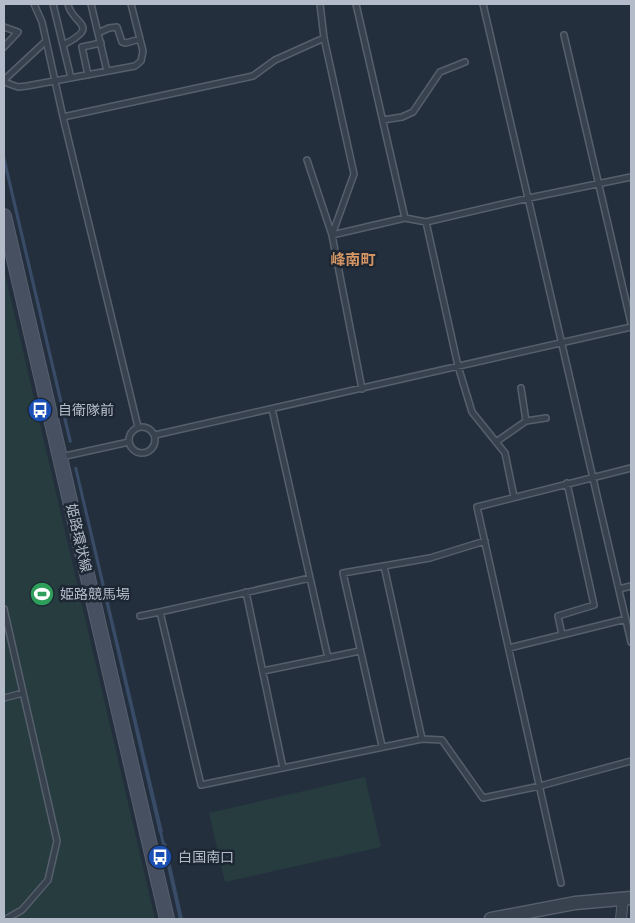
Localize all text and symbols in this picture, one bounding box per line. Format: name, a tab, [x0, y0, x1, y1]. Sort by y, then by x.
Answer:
district label: 峰南町	[330, 251, 376, 268]
bus stop icon: 自衛隊前	[27, 397, 53, 423]
place label: 自衛隊前	[58, 402, 114, 418]
street label: 姫路環状線	[63, 502, 95, 574]
sports icon: 姫路競馬場	[29, 581, 55, 607]
place label: 姫路競馬場	[60, 586, 130, 602]
bus stop icon: 白国南口	[147, 844, 173, 870]
place label: 白国南口	[178, 849, 234, 865]

